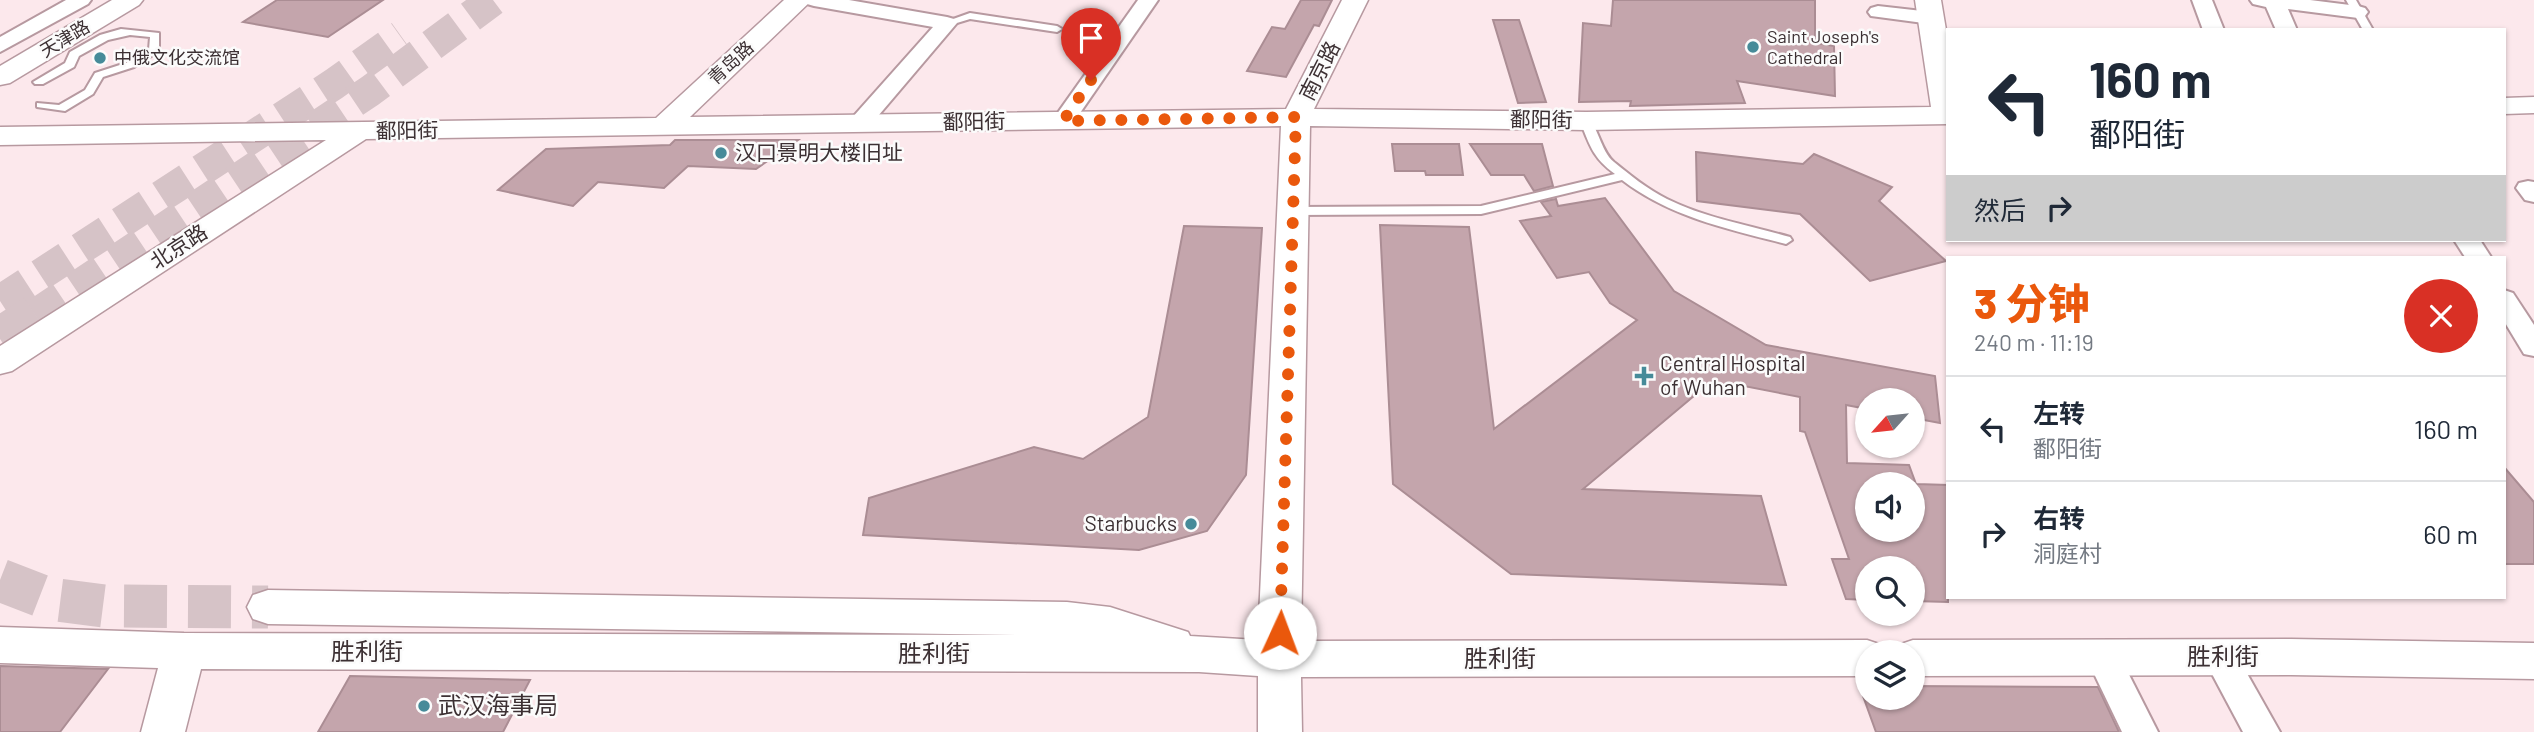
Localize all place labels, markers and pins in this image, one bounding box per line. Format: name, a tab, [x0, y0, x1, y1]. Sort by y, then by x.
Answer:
pin	[1061, 8, 1121, 80]
place label: Saint Joseph's Cathedral	[1767, 25, 1879, 68]
marker: Saint Joseph's Cathedral	[1745, 39, 1761, 55]
place label: 中俄文化交流馆	[114, 46, 240, 68]
marker: 中俄文化交流馆	[92, 50, 108, 66]
place label: 汉口景明大楼旧址	[735, 139, 903, 164]
marker: 汉口景明大楼旧址	[713, 145, 729, 161]
place label: Central Hospital of Wuhan	[1660, 350, 1806, 399]
marker: Central Hospital of Wuhan	[1634, 366, 1654, 386]
place label: Starbucks	[1085, 510, 1177, 535]
marker: Starbucks	[1183, 516, 1199, 532]
place label: 武汉海事局	[438, 690, 558, 719]
marker: 武汉海事局	[416, 698, 432, 714]

